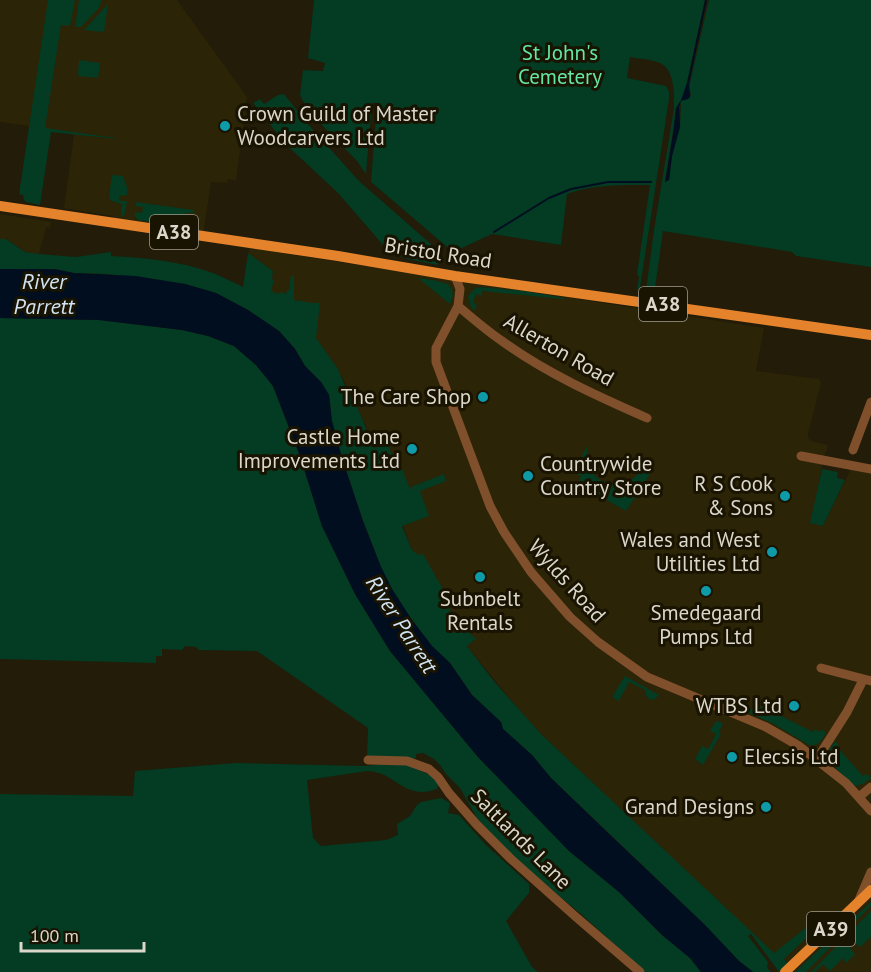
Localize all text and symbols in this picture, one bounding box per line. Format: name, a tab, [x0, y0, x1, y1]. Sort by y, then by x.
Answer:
park label: St John's Cemetery	[518, 39, 602, 90]
place label: Crown Guild of Master Woodcarvers Ltd	[237, 100, 436, 151]
marker: Crown Guild of Master Woodcarvers Ltd	[218, 119, 232, 133]
road number: A38	[150, 215, 198, 249]
street label: Bristol Road	[383, 231, 494, 274]
water label: River Parrett	[14, 267, 76, 320]
road number: A38	[639, 287, 687, 321]
street label: Allerton Road	[499, 307, 619, 392]
place label: The Care Shop	[341, 383, 471, 410]
marker: The Care Shop	[476, 390, 490, 404]
place label: Castle Home Improvements Ltd	[238, 423, 400, 474]
marker: Castle Home Improvements Ltd	[405, 442, 419, 456]
place label: Countrywide Country Store	[540, 450, 661, 501]
marker: Countrywide Country Store	[521, 469, 535, 483]
place label: R S Cook & Sons	[694, 470, 773, 521]
marker: R S Cook & Sons	[778, 489, 792, 503]
place label: Wales and West Utilities Ltd	[620, 526, 760, 577]
street label: Wylds Road	[523, 533, 612, 628]
marker: Wales and West Utilities Ltd	[765, 545, 779, 559]
water label: River Parrett	[360, 570, 445, 679]
marker: Subnbelt Rentals	[473, 570, 487, 584]
marker: Smedegaard Pumps Ltd	[699, 584, 713, 598]
place label: Subnbelt Rentals	[440, 585, 520, 636]
place label: Smedegaard Pumps Ltd	[650, 599, 762, 650]
place label: WTBS Ltd	[696, 692, 782, 719]
marker: WTBS Ltd	[787, 699, 801, 713]
place label: Elecsis Ltd	[744, 743, 839, 770]
marker: Elecsis Ltd	[725, 750, 739, 764]
street label: Saltlands Lane	[465, 783, 577, 895]
place label: Grand Designs	[625, 793, 754, 820]
marker: Grand Designs	[759, 800, 773, 814]
road number: A39	[807, 912, 855, 946]
scale bar	[21, 915, 144, 953]
text: 100 m	[30, 924, 79, 947]

